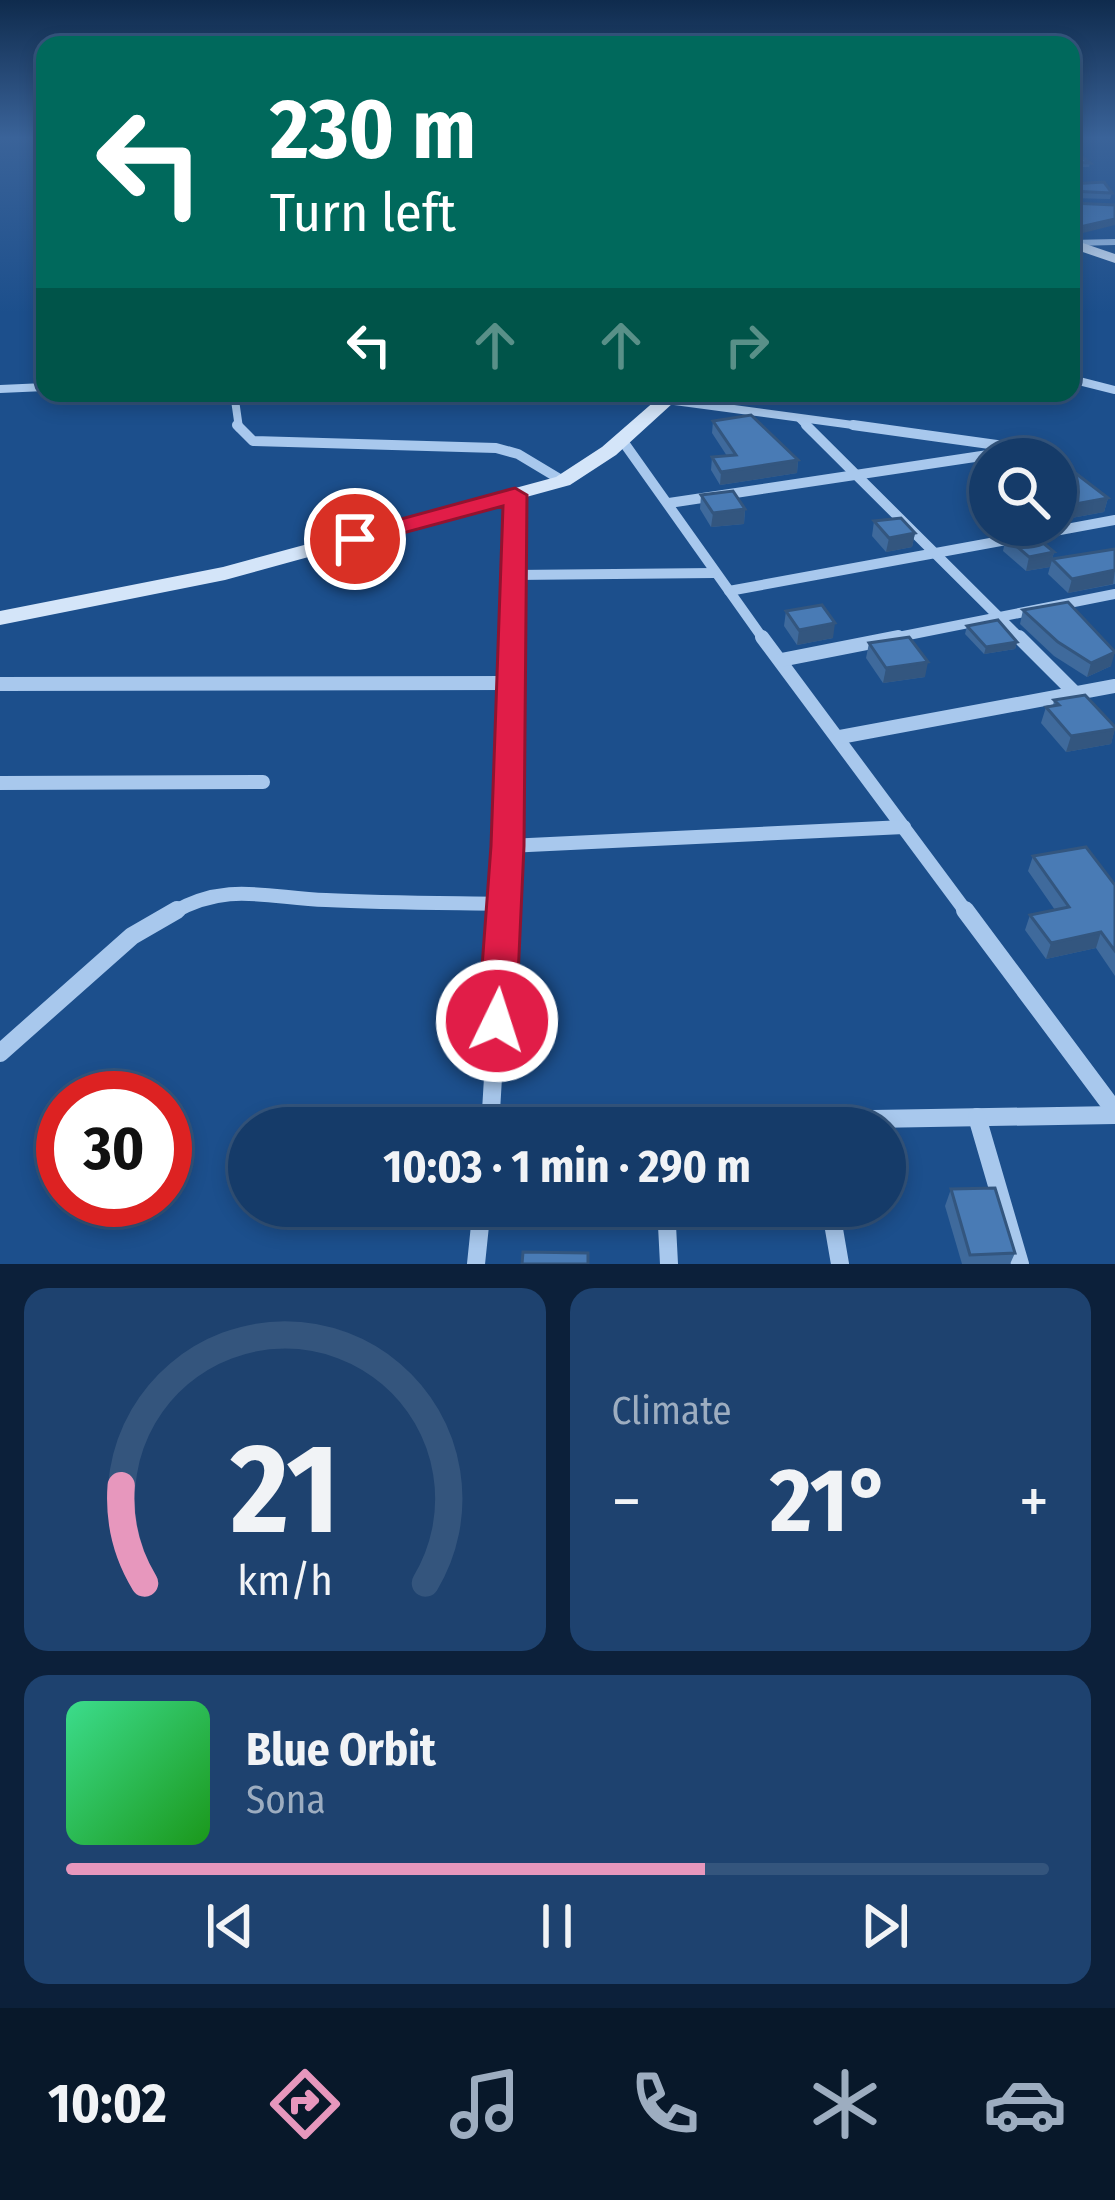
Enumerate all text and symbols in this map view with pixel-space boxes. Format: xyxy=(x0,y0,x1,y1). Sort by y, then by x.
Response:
text: 230 m xyxy=(270,79,476,180)
icon: left xyxy=(72,84,228,240)
text: Turn left xyxy=(270,181,456,245)
icon: left xyxy=(336,312,402,378)
icon: ahead xyxy=(462,312,528,378)
icon: ahead xyxy=(588,312,654,378)
icon: right xyxy=(714,312,780,378)
map controls xyxy=(969,438,1077,546)
button: search xyxy=(969,438,1077,546)
pin xyxy=(304,488,406,590)
icon: arrive xyxy=(322,506,388,572)
position arrow xyxy=(434,958,560,1084)
speed limit sign: 30 xyxy=(36,1071,192,1227)
text: 10:03 · 1 min · 290 m xyxy=(383,1140,751,1194)
text: Climate xyxy=(612,1388,732,1434)
text: 21 xyxy=(230,1415,339,1565)
text: 21° xyxy=(770,1447,890,1555)
text: − xyxy=(612,1462,641,1541)
text: + xyxy=(1019,1462,1049,1541)
text: km/h xyxy=(237,1554,333,1605)
text: Blue Orbit xyxy=(246,1723,436,1777)
text: Sona xyxy=(246,1777,326,1823)
icon: previous xyxy=(197,1893,263,1959)
icon: pause xyxy=(524,1893,590,1959)
icon: next xyxy=(852,1893,918,1959)
icon: directions xyxy=(263,2062,347,2146)
icon: music xyxy=(443,2062,527,2146)
icon: phone xyxy=(623,2062,707,2146)
icon: climate xyxy=(803,2062,887,2146)
icon: car xyxy=(983,2062,1067,2146)
text: 10:02 xyxy=(48,2072,167,2136)

